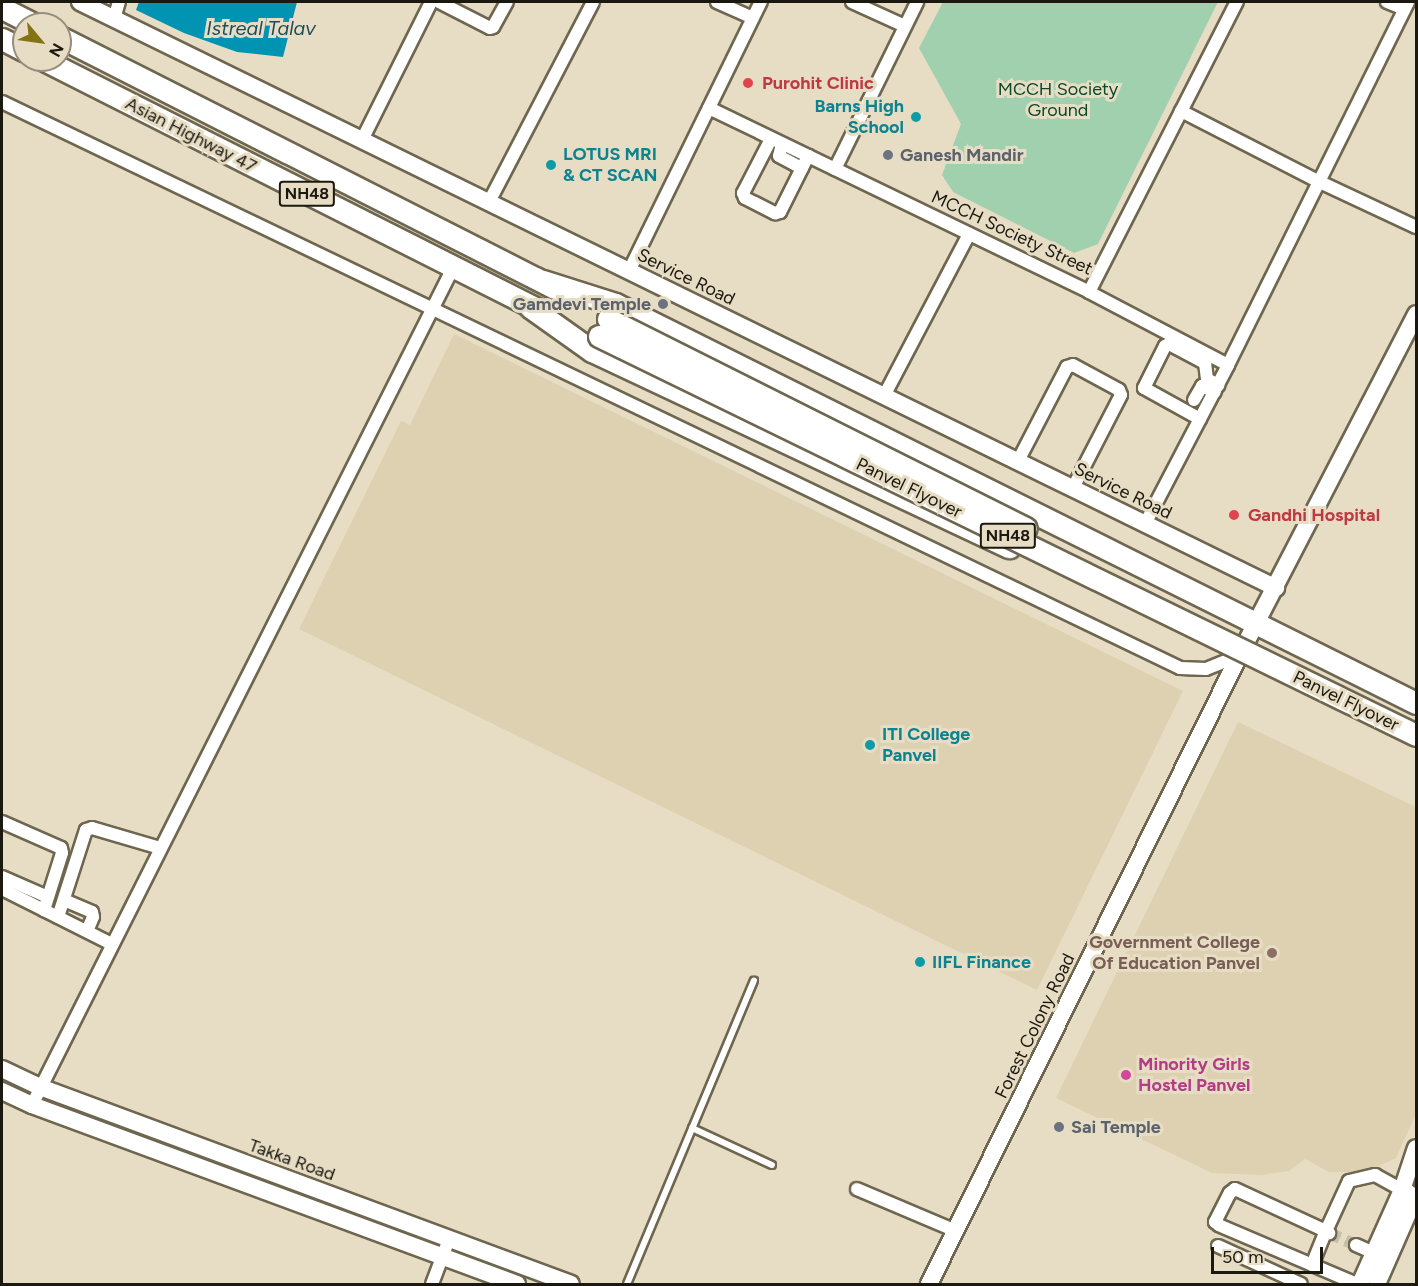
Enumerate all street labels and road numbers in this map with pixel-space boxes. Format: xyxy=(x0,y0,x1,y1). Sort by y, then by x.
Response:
street label: Asian Highway 47 xyxy=(122,93,260,177)
road number: NH48 xyxy=(278,181,336,207)
street label: MCCH Society Street xyxy=(928,186,1096,280)
street label: Service Road xyxy=(634,244,738,310)
street label: Panvel Flyover xyxy=(853,453,965,523)
street label: Service Road xyxy=(1071,458,1175,524)
road number: NH48 xyxy=(980,523,1036,549)
street label: Panvel Flyover xyxy=(1290,666,1402,736)
street label: Forest Colony Road xyxy=(991,950,1079,1102)
street label: Takka Road xyxy=(246,1134,338,1186)

